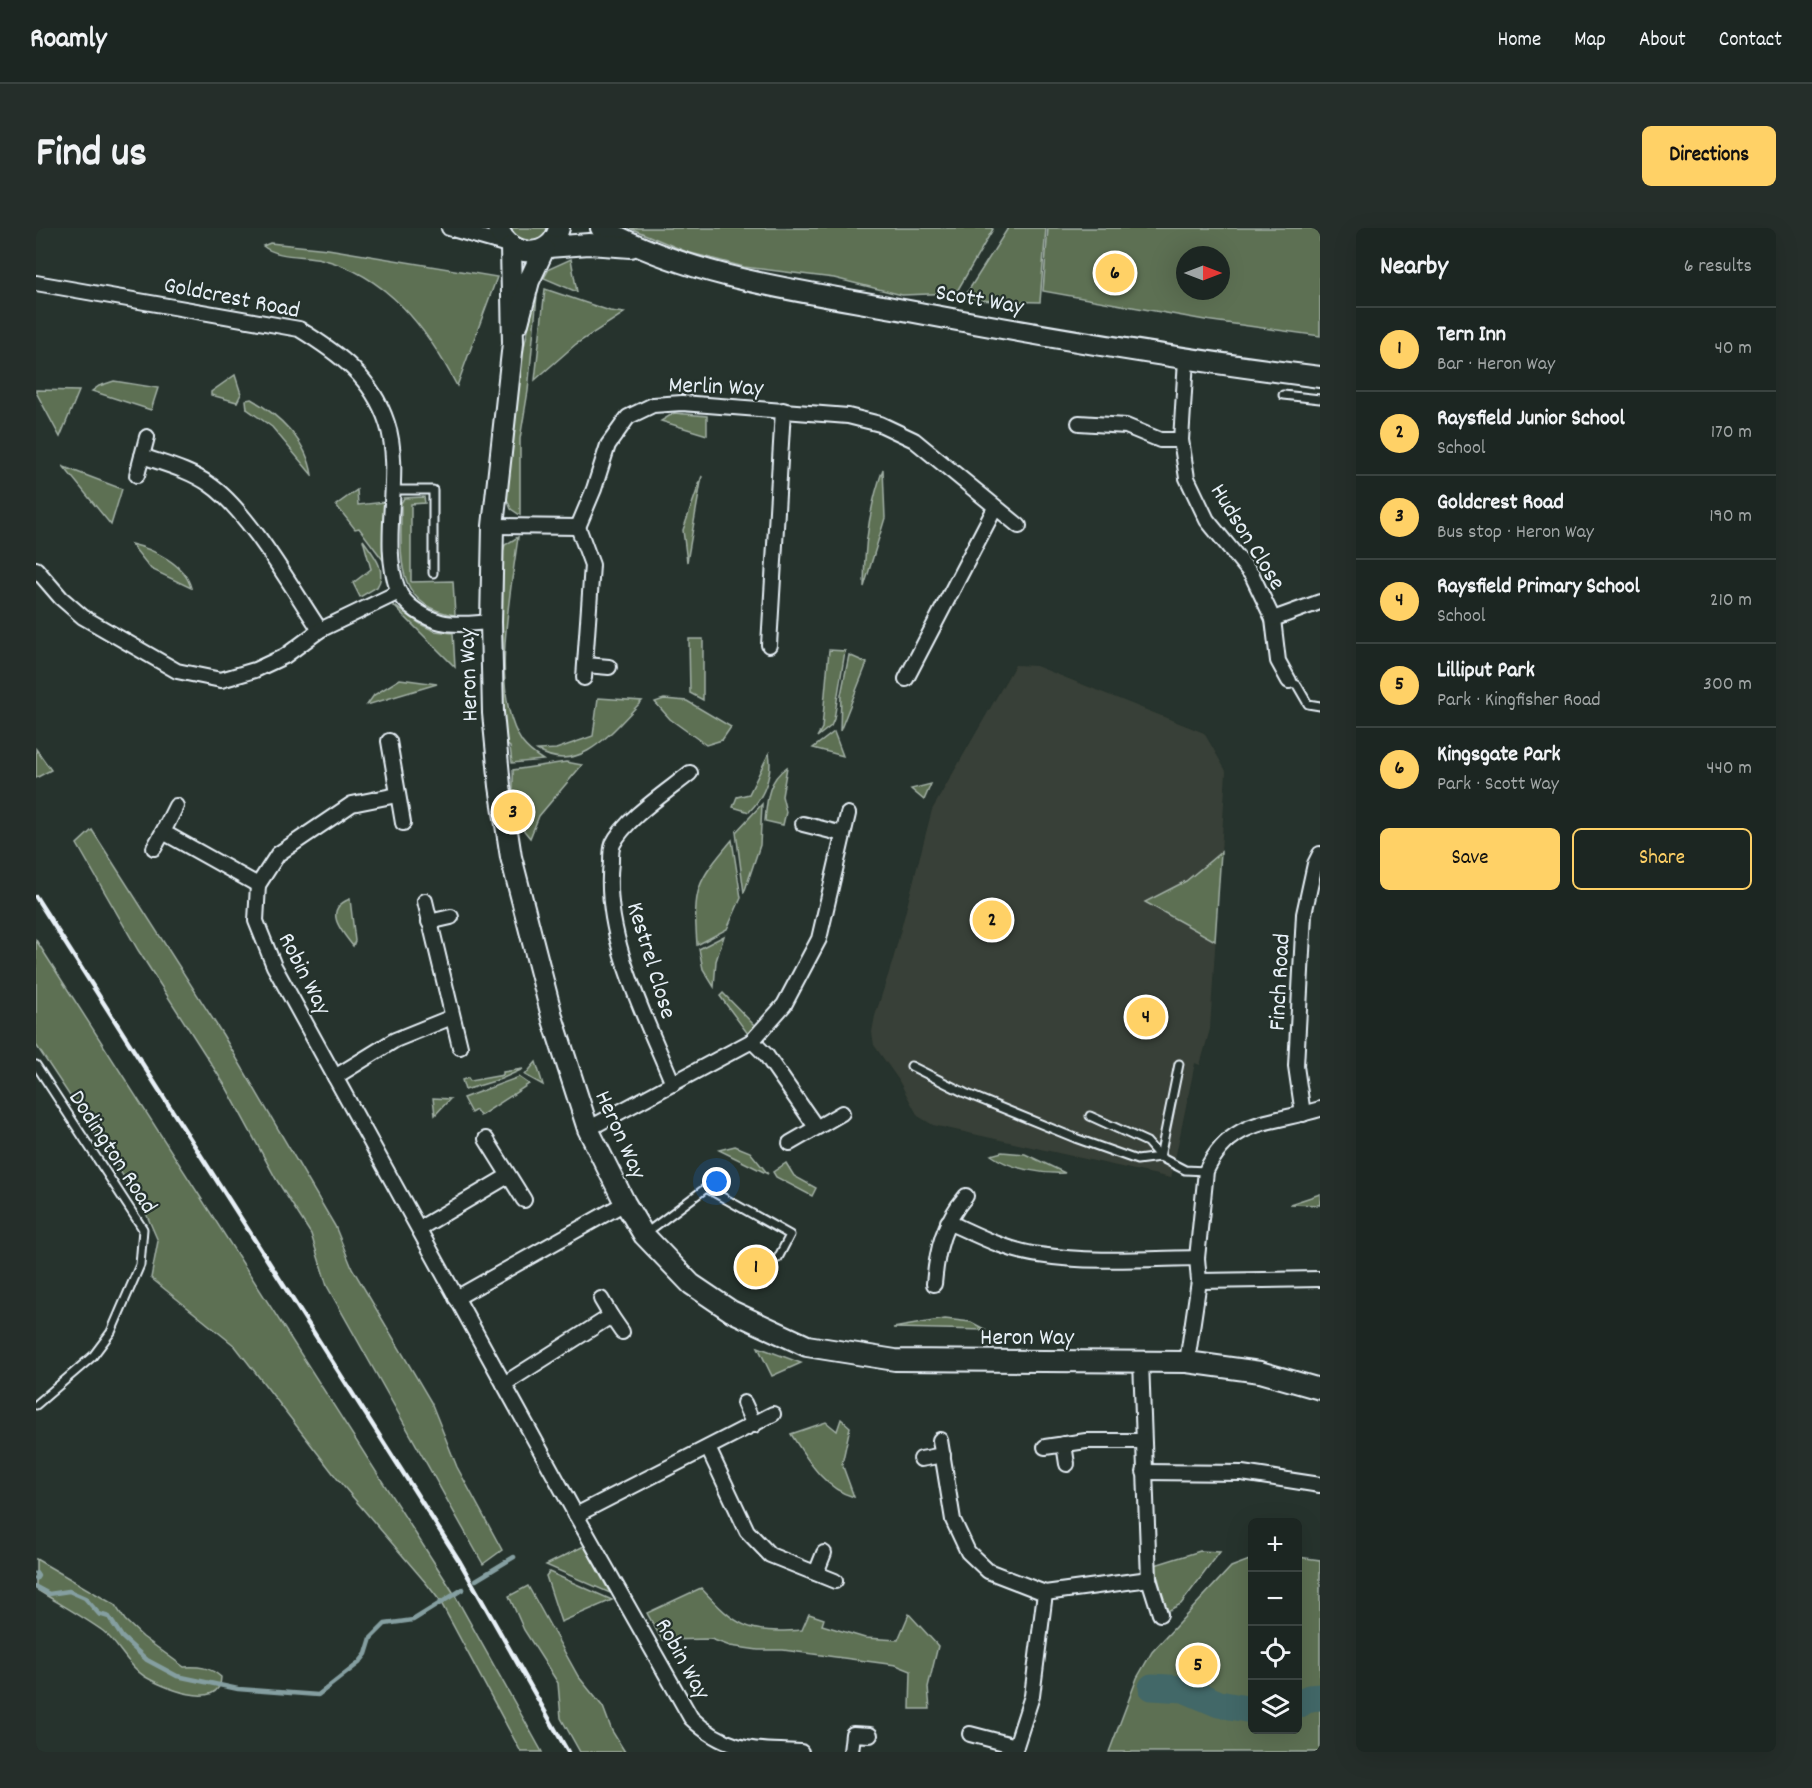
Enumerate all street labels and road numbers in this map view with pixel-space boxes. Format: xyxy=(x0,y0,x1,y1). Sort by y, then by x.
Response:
street label: Goldcrest Road xyxy=(160,269,303,329)
street label: Scott Way xyxy=(933,276,1027,326)
street label: Merlin Way xyxy=(668,369,765,407)
street label: Hudson Close xyxy=(1200,478,1293,598)
street label: Heron Way xyxy=(451,626,489,722)
street label: Kestrel Close xyxy=(616,898,684,1023)
street label: Robin Way xyxy=(268,927,339,1023)
street label: Finch Road xyxy=(1261,933,1301,1032)
street label: Dodington Road xyxy=(59,1084,164,1221)
street label: Heron Way xyxy=(585,1085,654,1186)
street label: Heron Way xyxy=(980,1322,1075,1356)
street label: Robin Way xyxy=(645,1613,718,1708)

